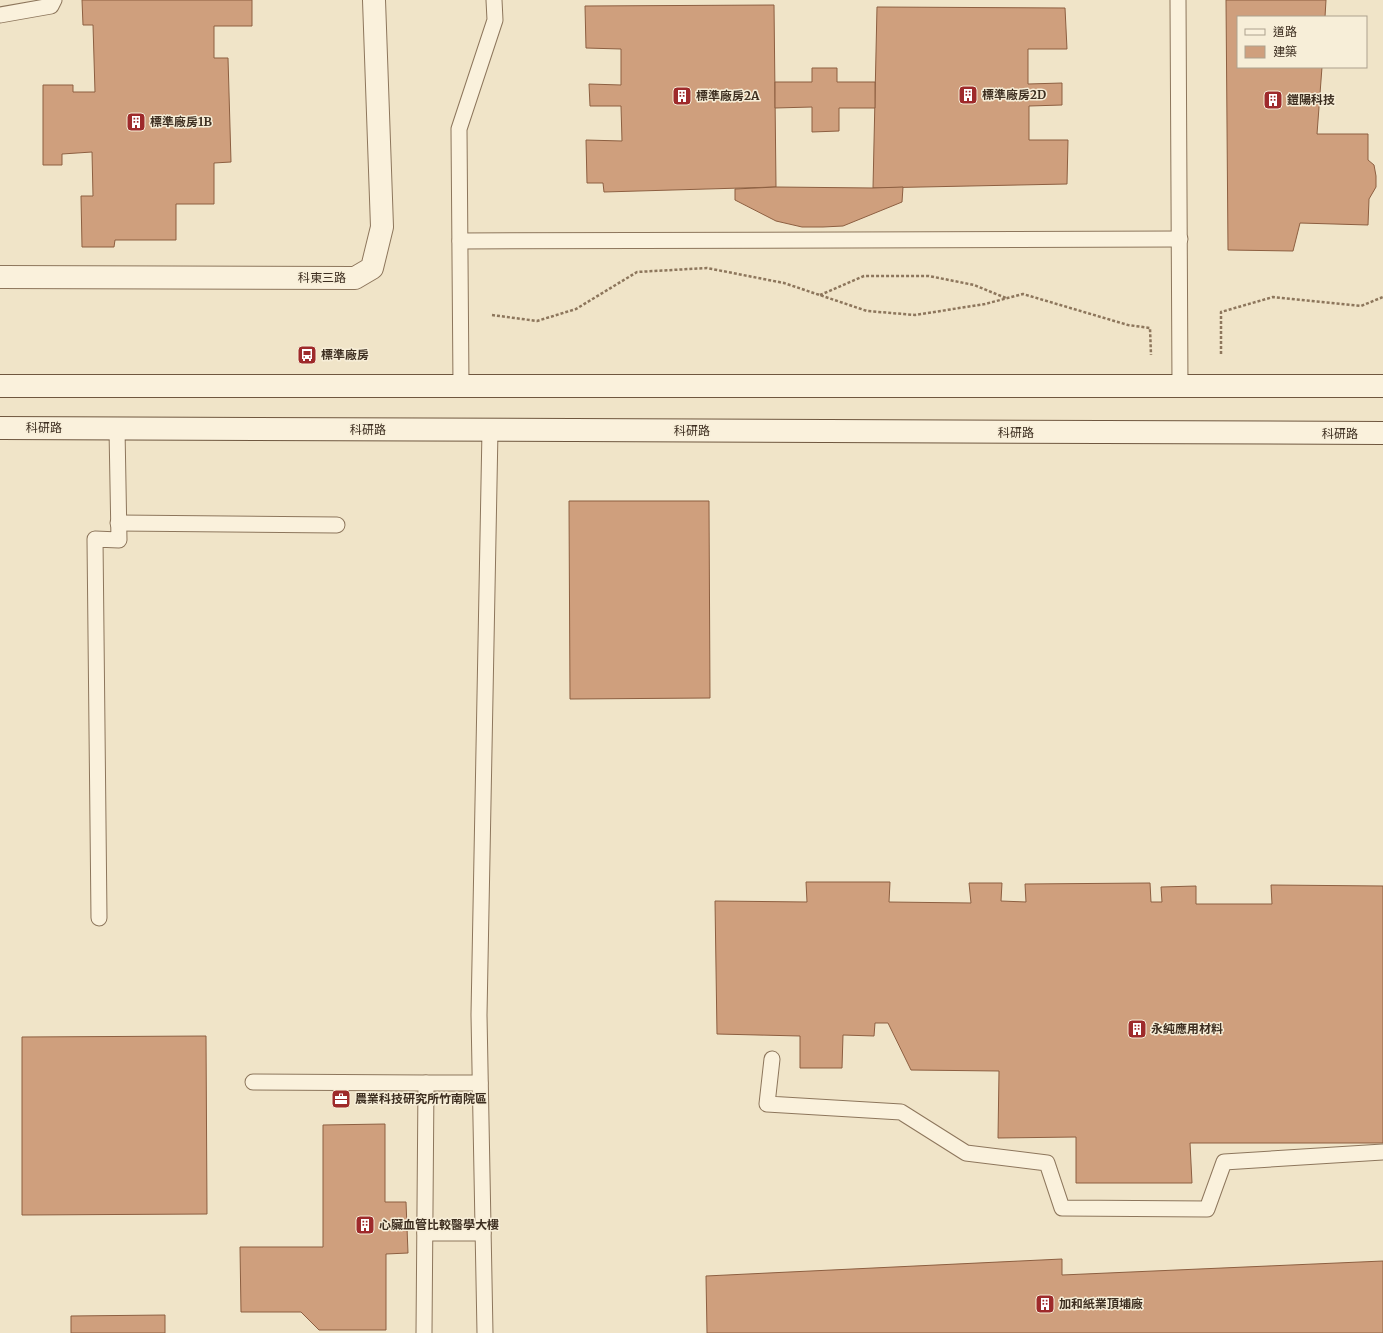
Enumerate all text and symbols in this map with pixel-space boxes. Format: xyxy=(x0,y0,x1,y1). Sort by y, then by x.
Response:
legend xyxy=(1237,16,1367,68)
text: 道路 xyxy=(1273,24,1297,39)
text: 建築 xyxy=(1273,44,1297,59)
building icon: 標準廠房2D xyxy=(957,84,979,106)
building icon: 標準廠房2A xyxy=(671,85,693,107)
place label: 標準廠房2D xyxy=(982,87,1046,102)
place label: 標準廠房2A xyxy=(696,88,760,103)
building icon: 鎧陽科技 xyxy=(1262,89,1284,111)
place label: 鎧陽科技 xyxy=(1287,92,1335,107)
building icon: 標準廠房1B xyxy=(125,111,147,133)
place label: 標準廠房1B xyxy=(150,114,213,129)
street label: 科東三路 xyxy=(298,270,346,285)
bus stop icon: 標準廠房 xyxy=(296,344,318,366)
place label: 標準廠房 xyxy=(321,347,369,362)
street label: 科研路 xyxy=(26,420,62,435)
street label: 科研路 xyxy=(350,422,386,437)
street label: 科研路 xyxy=(674,423,710,438)
street label: 科研路 xyxy=(998,425,1034,440)
street label: 科研路 xyxy=(1322,426,1358,441)
building icon: 永純應用材料 xyxy=(1126,1018,1148,1040)
place label: 永純應用材料 xyxy=(1151,1021,1223,1036)
office icon: 農業科技研究所竹南院區 xyxy=(330,1088,352,1110)
place label: 農業科技研究所竹南院區 xyxy=(355,1091,487,1106)
building icon: 心臟血管比較醫學大樓 xyxy=(354,1214,376,1236)
place label: 心臟血管比較醫學大樓 xyxy=(379,1217,499,1232)
building icon: 加和紙業頂埔廠 xyxy=(1034,1293,1056,1315)
place label: 加和紙業頂埔廠 xyxy=(1059,1296,1143,1311)

